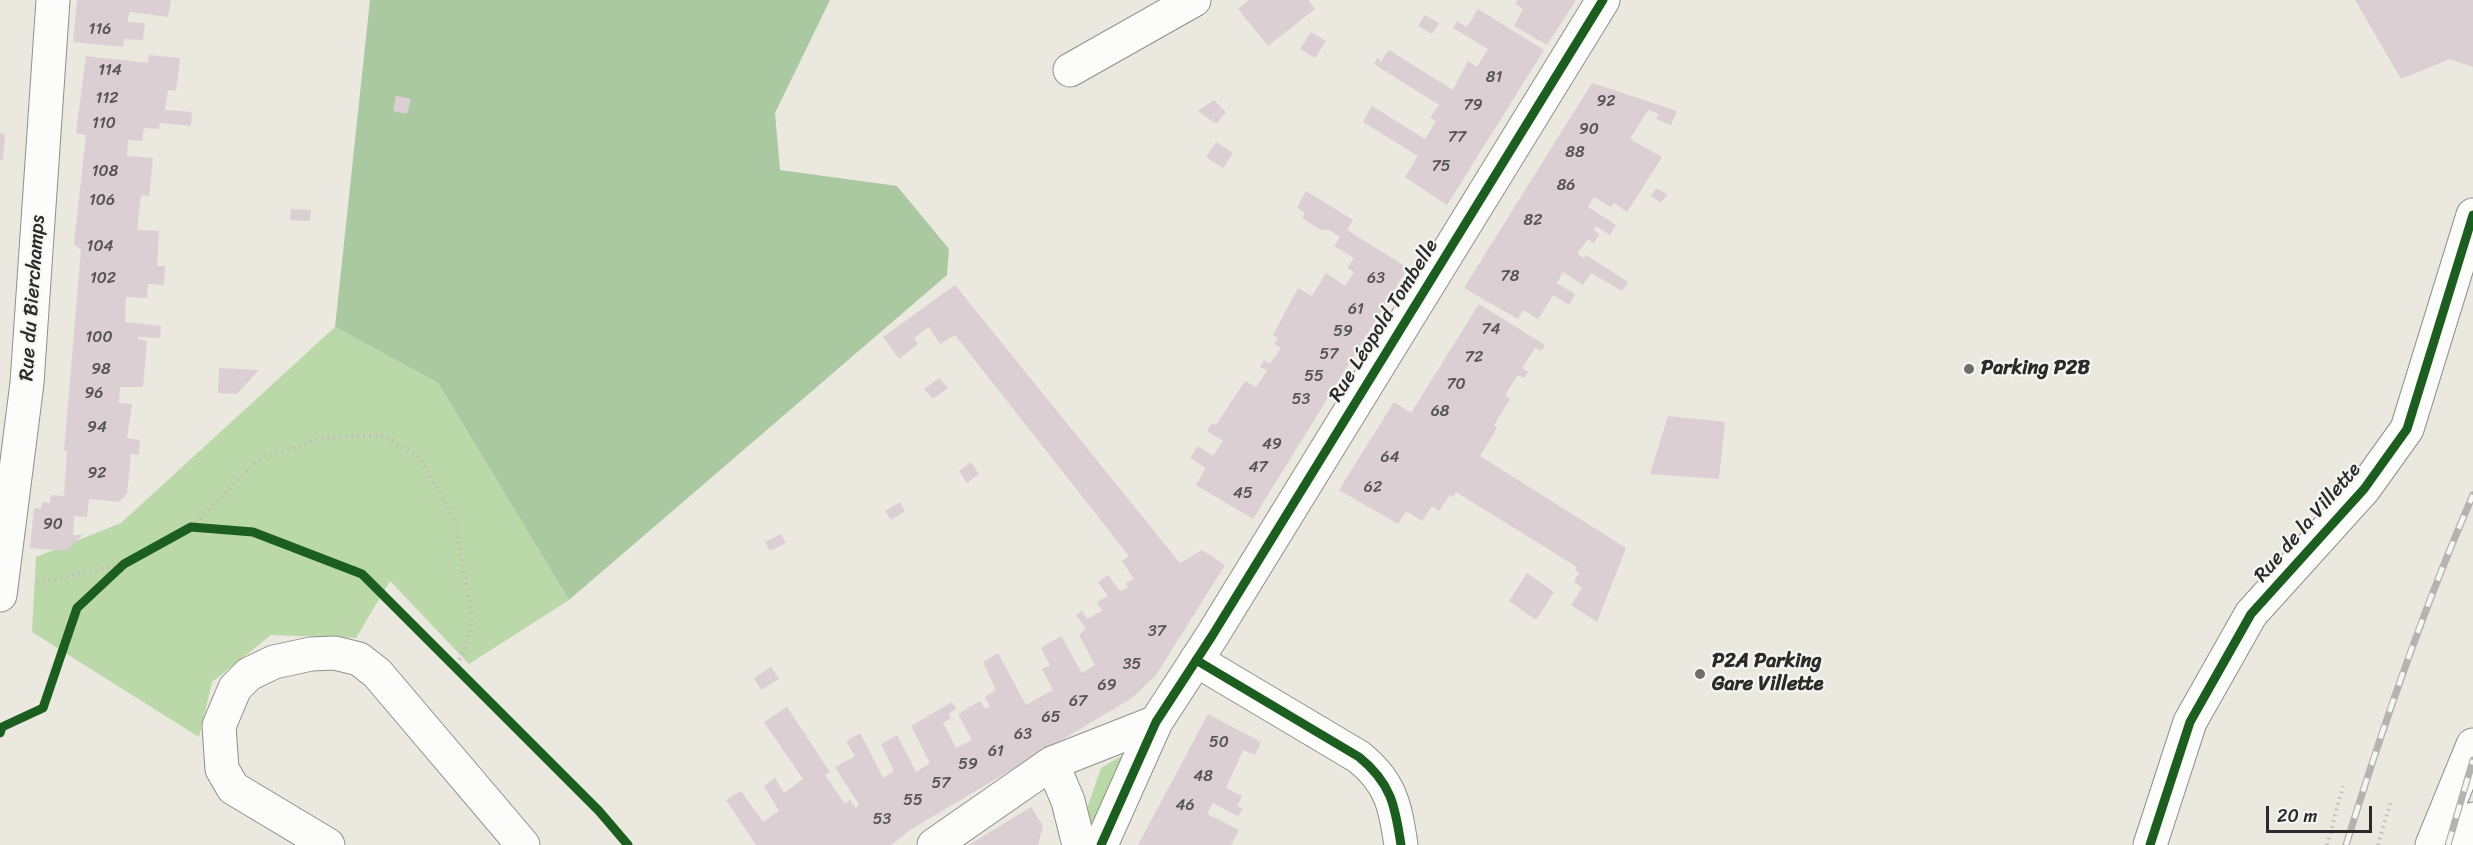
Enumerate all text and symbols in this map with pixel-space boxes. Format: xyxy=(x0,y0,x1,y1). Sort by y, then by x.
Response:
house number: 116 xyxy=(89,20,111,40)
house number: 114 xyxy=(98,61,122,81)
house number: 81 xyxy=(1486,68,1502,88)
house number: 112 xyxy=(96,89,118,109)
house number: 92 xyxy=(1596,92,1616,112)
house number: 79 xyxy=(1464,96,1482,116)
house number: 110 xyxy=(92,114,116,134)
house number: 90 xyxy=(1579,120,1599,140)
house number: 77 xyxy=(1448,128,1466,148)
house number: 88 xyxy=(1565,143,1585,163)
house number: 75 xyxy=(1432,157,1450,177)
house number: 108 xyxy=(92,162,118,182)
house number: 86 xyxy=(1557,176,1575,196)
house number: 106 xyxy=(89,191,115,211)
house number: 82 xyxy=(1524,211,1542,231)
street label: Rue du Bierchamps xyxy=(15,214,51,382)
street label: Rue Léopold Tombelle xyxy=(1324,235,1444,407)
house number: 104 xyxy=(87,237,113,257)
house number: 78 xyxy=(1501,267,1519,287)
house number: 102 xyxy=(90,269,116,289)
house number: 63 xyxy=(1367,269,1385,289)
house number: 61 xyxy=(1348,300,1364,320)
house number: 74 xyxy=(1481,320,1501,340)
house number: 59 xyxy=(1333,322,1353,342)
house number: 100 xyxy=(85,328,113,348)
house number: 57 xyxy=(1320,345,1338,365)
house number: 72 xyxy=(1465,348,1483,368)
place label: Parking P2B xyxy=(1981,357,2090,381)
house number: 98 xyxy=(91,360,111,380)
marker: Parking P2B xyxy=(1962,362,1976,376)
house number: 55 xyxy=(1304,367,1324,387)
house number: 70 xyxy=(1446,375,1466,395)
house number: 96 xyxy=(85,384,103,404)
house number: 53 xyxy=(1292,390,1310,410)
house number: 68 xyxy=(1431,402,1449,422)
house number: 94 xyxy=(87,418,107,438)
house number: 49 xyxy=(1262,435,1282,455)
house number: 64 xyxy=(1380,448,1400,468)
house number: 47 xyxy=(1248,458,1268,478)
street label: Rue de la Villette xyxy=(2250,458,2366,588)
house number: 92 xyxy=(87,464,107,484)
house number: 62 xyxy=(1364,478,1382,498)
house number: 45 xyxy=(1233,484,1253,504)
house number: 90 xyxy=(43,515,63,535)
house number: 37 xyxy=(1148,622,1166,642)
place label: P2A Parking Gare Villette xyxy=(1712,650,1823,697)
house number: 35 xyxy=(1123,655,1141,675)
marker: P2A Parking Gare Villette xyxy=(1693,667,1707,681)
house number: 69 xyxy=(1098,676,1116,696)
house number: 67 xyxy=(1069,692,1087,712)
house number: 65 xyxy=(1042,708,1060,728)
house number: 63 xyxy=(1014,725,1032,745)
house number: 50 xyxy=(1209,733,1229,753)
house number: 61 xyxy=(988,742,1004,762)
house number: 59 xyxy=(958,755,978,775)
house number: 48 xyxy=(1193,767,1213,787)
house number: 57 xyxy=(932,774,950,794)
house number: 55 xyxy=(903,791,923,811)
scale bar xyxy=(2269,794,2376,832)
house number: 46 xyxy=(1175,796,1195,816)
text: 20 m xyxy=(2277,800,2317,832)
house number: 53 xyxy=(873,810,891,830)

